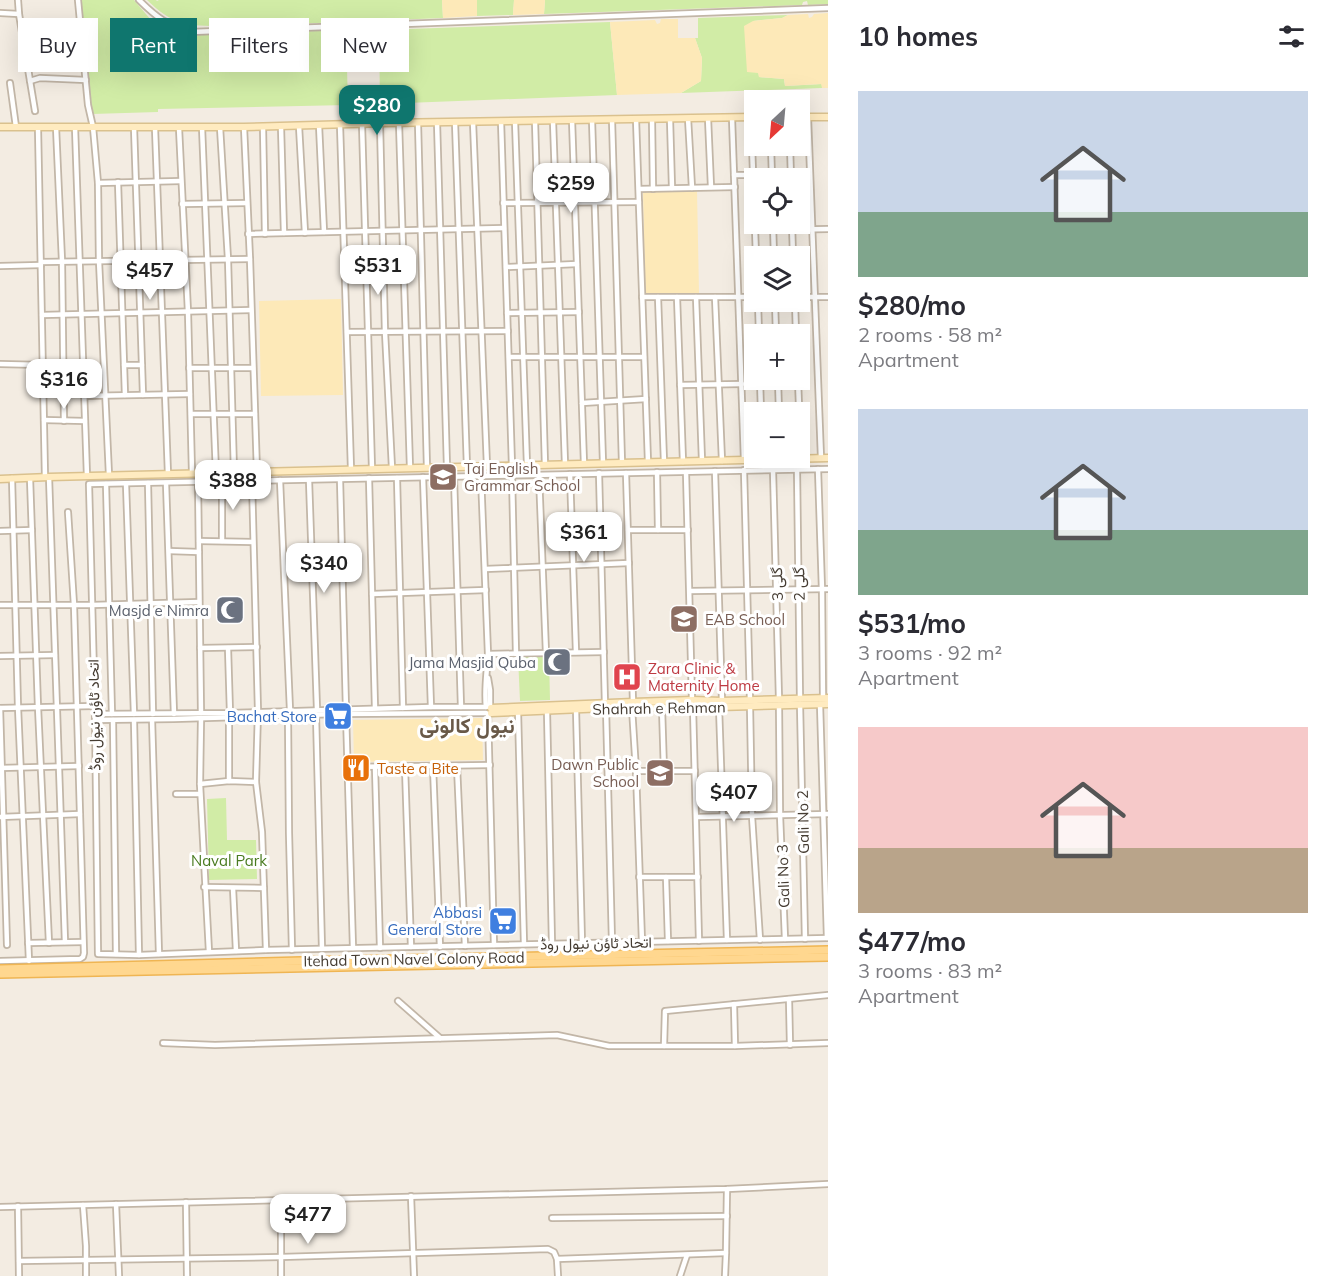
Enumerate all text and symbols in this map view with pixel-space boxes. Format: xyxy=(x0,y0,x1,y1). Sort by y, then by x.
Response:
chip: Buy xyxy=(18,18,98,72)
chip: Rent xyxy=(110,18,197,72)
chip: Filters xyxy=(209,18,309,72)
chip: New xyxy=(321,18,409,72)
text: 10 homes xyxy=(858,20,978,53)
icon: filters xyxy=(1275,20,1308,53)
pin: $280 xyxy=(341,85,413,136)
north arrow xyxy=(744,90,810,156)
map controls xyxy=(744,90,810,468)
text: $280 xyxy=(353,92,401,117)
icon: home xyxy=(1029,130,1137,238)
pin: $259 xyxy=(535,163,607,214)
button: locate xyxy=(744,168,810,234)
text: $259 xyxy=(547,170,595,195)
pin: $531 xyxy=(342,245,414,296)
button: layers xyxy=(744,246,810,312)
pin: $457 xyxy=(114,250,186,301)
text: $531 xyxy=(354,252,402,277)
text: $457 xyxy=(126,257,174,282)
text: $280/mo xyxy=(858,289,966,322)
text: 2 rooms · 58 m² xyxy=(858,322,1002,347)
button: + xyxy=(744,324,810,390)
text: Apartment xyxy=(858,347,959,372)
pin: $316 xyxy=(28,359,100,410)
text: $316 xyxy=(40,366,88,391)
button: − xyxy=(744,402,810,468)
icon: home xyxy=(1029,448,1137,556)
place label: Taj English Grammar School xyxy=(464,459,580,495)
pin: $388 xyxy=(197,460,269,511)
school or university icon: Taj English Grammar School xyxy=(427,461,459,493)
text: $388 xyxy=(209,467,257,492)
pin: $361 xyxy=(548,512,620,563)
text: $361 xyxy=(560,519,608,544)
pin: $340 xyxy=(288,543,360,594)
text: $340 xyxy=(300,550,348,575)
street label: گلی 3 xyxy=(767,566,788,601)
street label: گلی 2 xyxy=(789,566,810,601)
mosque icon: Masjd e Nimra xyxy=(214,594,246,626)
place label: Masjd e Nimra xyxy=(109,601,209,620)
school or university icon: EAB School xyxy=(668,603,700,635)
text: $531/mo xyxy=(858,607,966,640)
place label: EAB School xyxy=(705,610,785,629)
text: 3 rooms · 92 m² xyxy=(858,640,1002,665)
mosque icon: Jama Masjid Quba xyxy=(541,646,573,678)
place label: Jama Masjid Quba xyxy=(408,653,536,672)
street label: اتحاد ٹاؤن نیول روڈ xyxy=(84,659,104,771)
place label: Zara Clinic & Maternity Home xyxy=(648,659,760,695)
hospital icon: Zara Clinic & Maternity Home xyxy=(611,661,643,693)
text: Apartment xyxy=(858,665,959,690)
street label: Shahrah e Rehman xyxy=(592,697,726,719)
supermarket icon: Bachat Store xyxy=(322,700,354,732)
place label: Bachat Store xyxy=(227,707,317,726)
district label: نیول کالونی xyxy=(419,712,515,739)
restaurant icon: Taste a Bite xyxy=(340,752,372,784)
place label: Dawn Public School xyxy=(551,755,639,791)
school or university icon: Dawn Public School xyxy=(644,757,676,789)
place label: Taste a Bite xyxy=(377,759,459,778)
icon: home xyxy=(1029,766,1137,874)
pin: $407 xyxy=(698,772,770,823)
text: $407 xyxy=(710,779,758,804)
street label: Gali No 2 xyxy=(793,790,813,854)
street label: Gali No 3 xyxy=(772,844,794,908)
park label: Naval Park xyxy=(191,851,267,870)
place label: Abbasi General Store xyxy=(388,903,482,939)
supermarket icon: Abbasi General Store xyxy=(487,905,519,937)
text: $477/mo xyxy=(858,925,966,958)
street label: اتحاد ٹاؤن نیول روڈ xyxy=(540,933,652,953)
street label: Itehad Town Navel Colony Road xyxy=(303,948,525,970)
text: 3 rooms · 83 m² xyxy=(858,958,1002,983)
text: Apartment xyxy=(858,983,959,1008)
pin: $477 xyxy=(272,1194,344,1245)
text: $477 xyxy=(284,1201,332,1226)

